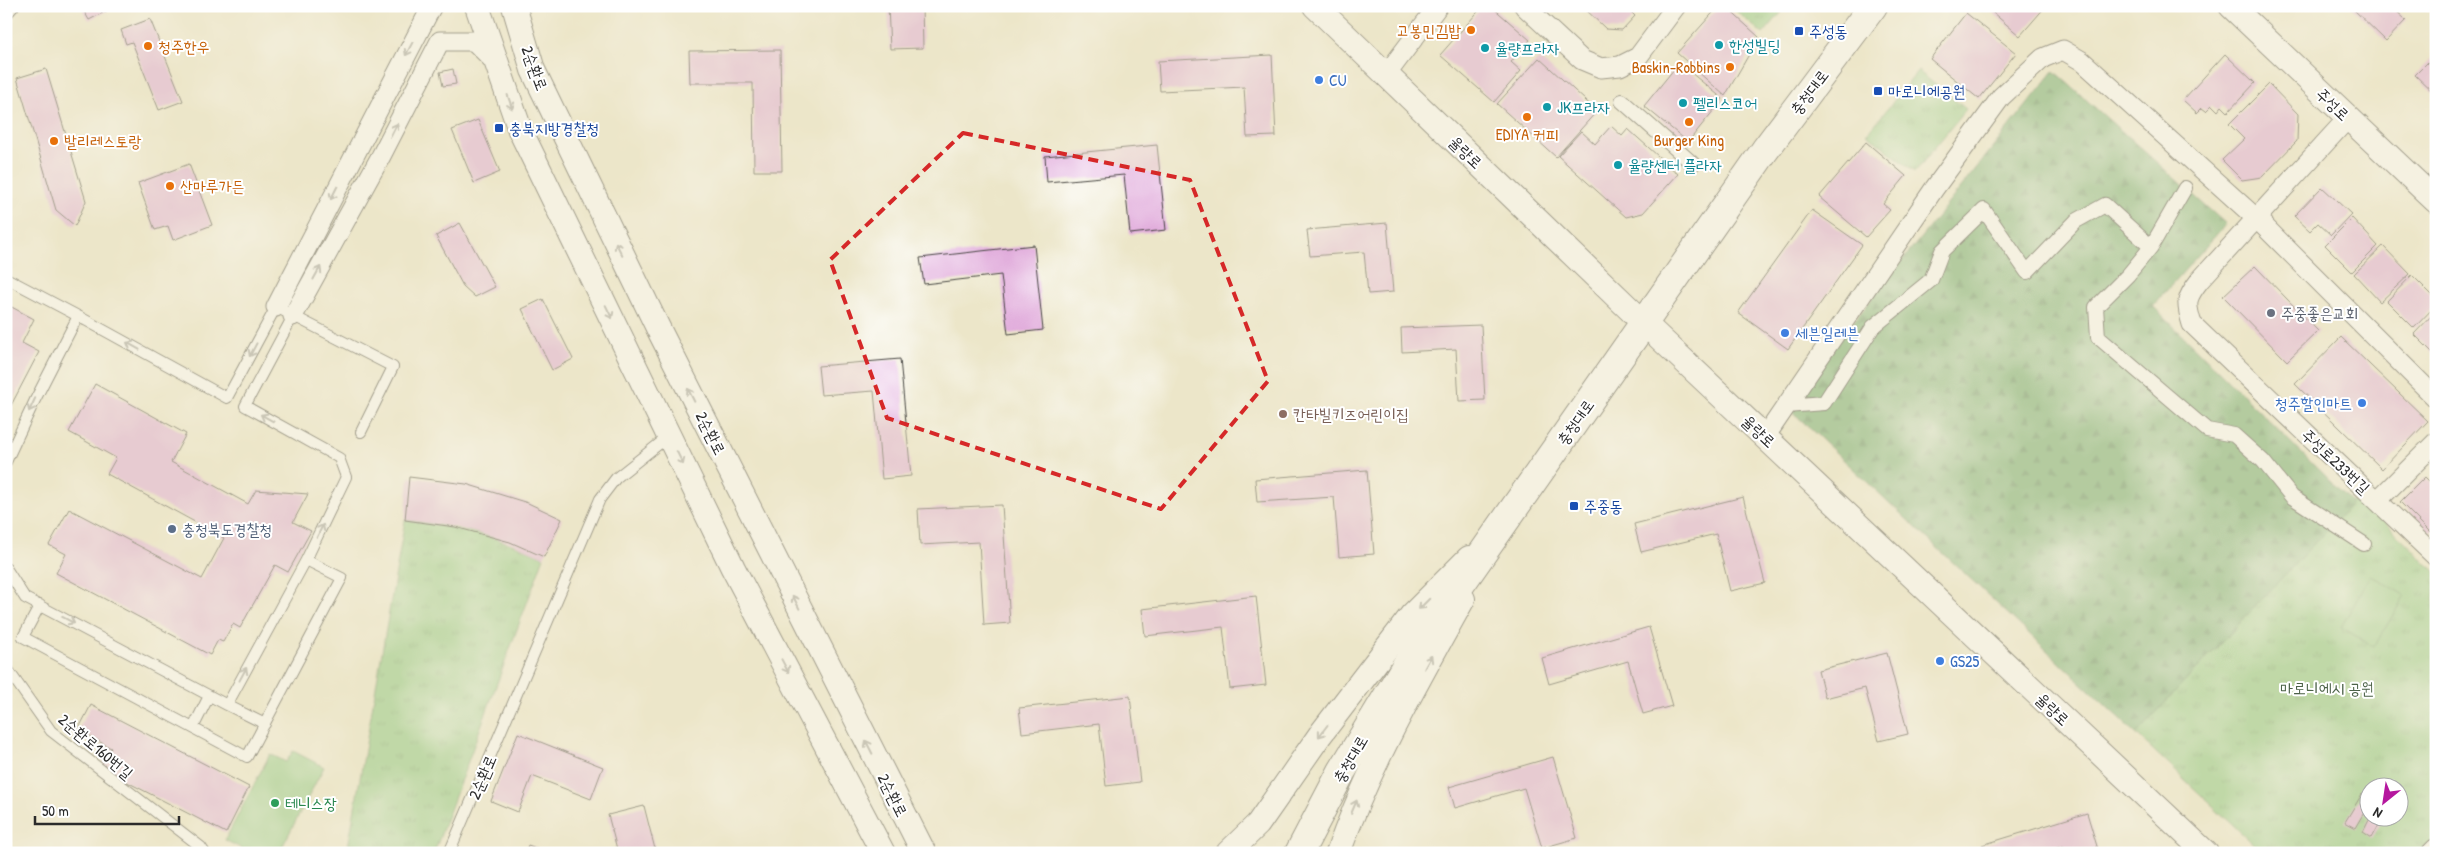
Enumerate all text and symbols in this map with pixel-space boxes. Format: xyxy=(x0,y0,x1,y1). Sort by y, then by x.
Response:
place label: 고봉민김밥 xyxy=(1397,19,1461,41)
place label: 주성동 xyxy=(1809,20,1848,42)
marker: 고봉민김밥 xyxy=(1465,24,1477,36)
marker: 주성동 xyxy=(1793,25,1805,37)
place label: 한성빌딩 xyxy=(1729,34,1781,56)
place label: 청주한우 xyxy=(158,35,210,57)
place label: 율량프라자 xyxy=(1495,37,1560,59)
marker: 한성빌딩 xyxy=(1713,39,1725,51)
marker: 청주한우 xyxy=(142,40,154,52)
one-way arrow xyxy=(404,41,413,56)
marker: 율량프라자 xyxy=(1479,42,1491,54)
street label: 2순환로 xyxy=(516,43,554,93)
place label: Baskin-Robbins xyxy=(1632,56,1720,78)
marker: Baskin-Robbins xyxy=(1724,61,1736,73)
street label: 충청대로 xyxy=(1785,65,1833,119)
place label: CU xyxy=(1329,69,1347,91)
marker: CU xyxy=(1313,74,1325,86)
place label: 마로니에공원 xyxy=(1888,80,1965,102)
street label: 주성로 xyxy=(2311,83,2355,125)
marker: 마로니에공원 xyxy=(1872,85,1884,97)
place label: 펠리스코어 xyxy=(1693,92,1757,114)
one-way arrow xyxy=(506,94,515,109)
place label: JK프라자 xyxy=(1557,96,1610,118)
marker: 펠리스코어 xyxy=(1677,97,1689,109)
marker: JK프라자 xyxy=(1541,101,1553,113)
marker: EDIYA 커피 xyxy=(1521,111,1533,123)
marker: Burger King xyxy=(1683,116,1695,128)
place label: 충북지방경찰청 xyxy=(509,117,599,139)
marker: 충북지방경찰청 xyxy=(493,122,505,134)
one-way arrow xyxy=(390,123,399,138)
place label: EDIYA 커피 xyxy=(1496,123,1558,145)
place label: Burger King xyxy=(1654,129,1724,151)
place label: 발리레스토랑 xyxy=(64,130,141,152)
street label: 율량로 xyxy=(1444,131,1488,173)
marker: 발리레스토랑 xyxy=(48,135,60,147)
place label: 율량센터 플라자 xyxy=(1628,154,1722,176)
marker: 율량센터 플라자 xyxy=(1612,159,1624,171)
place label: 산마루가든 xyxy=(180,175,244,197)
marker: 산마루가든 xyxy=(164,180,176,192)
one-way arrow xyxy=(329,186,339,201)
one-way arrow xyxy=(614,242,623,257)
one-way arrow xyxy=(312,266,322,281)
place label: 주중좋은교회 xyxy=(2281,302,2358,324)
one-way arrow xyxy=(604,305,614,320)
marker: 주중좋은교회 xyxy=(2265,307,2277,319)
place label: 세븐일레븐 xyxy=(1795,322,1859,344)
marker: 세븐일레븐 xyxy=(1779,327,1791,339)
one-way arrow xyxy=(126,341,141,351)
one-way arrow xyxy=(248,342,257,357)
one-way arrow xyxy=(686,387,696,402)
place label: 청주할인마트 xyxy=(2275,392,2352,414)
street label: 충청대로 xyxy=(1551,395,1599,449)
one-way arrow xyxy=(27,397,37,412)
marker: 청주할인마트 xyxy=(2356,397,2368,409)
place label: 칸타빌키즈어린이집 xyxy=(1293,403,1409,425)
street label: 2순환로 xyxy=(691,407,731,459)
marker: 칸타빌키즈어린이집 xyxy=(1277,408,1289,420)
street label: 율량로 xyxy=(1737,410,1781,452)
one-way arrow xyxy=(260,413,274,423)
street label: 주성로233번길 xyxy=(2297,424,2375,499)
one-way arrow xyxy=(675,451,685,466)
place label: 주중동 xyxy=(1584,495,1623,517)
marker: 주중동 xyxy=(1568,500,1580,512)
place label: 충청북도경찰청 xyxy=(182,518,272,540)
marker: 충청북도경찰청 xyxy=(166,523,178,535)
one-way arrow xyxy=(316,524,325,539)
one-way arrow xyxy=(791,595,800,610)
one-way arrow xyxy=(1418,598,1430,610)
one-way arrow xyxy=(60,616,75,625)
place label: GS25 xyxy=(1950,650,1980,672)
one-way arrow xyxy=(1424,655,1433,670)
marker: GS25 xyxy=(1934,655,1946,667)
one-way arrow xyxy=(781,658,790,673)
one-way arrow xyxy=(239,667,248,682)
park label: 마로니에시 공원 xyxy=(2280,677,2374,699)
street label: 율량로 xyxy=(2031,688,2075,730)
street label: 2순환로160번길 xyxy=(54,708,138,784)
one-way arrow xyxy=(1318,724,1328,738)
street label: 충청대로 xyxy=(1328,731,1372,787)
one-way arrow xyxy=(864,740,874,755)
street label: 2순환로 xyxy=(463,751,501,803)
street label: 2순환로 xyxy=(873,769,913,821)
north arrow xyxy=(2360,776,2410,826)
place label: 테니스장 xyxy=(285,792,337,814)
scale bar xyxy=(35,794,179,826)
marker: 테니스장 xyxy=(269,797,281,809)
text: 50 m xyxy=(42,800,69,821)
one-way arrow xyxy=(1350,800,1360,815)
text: N xyxy=(2369,803,2385,824)

